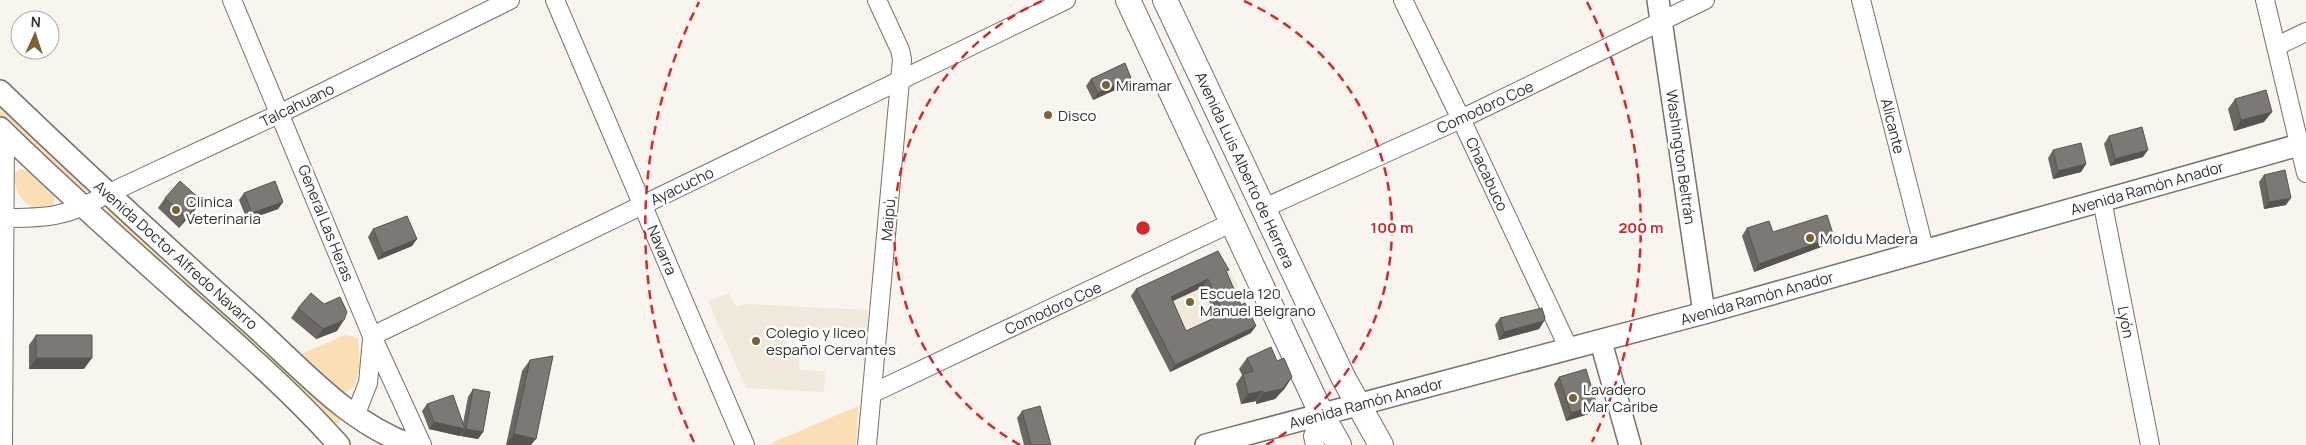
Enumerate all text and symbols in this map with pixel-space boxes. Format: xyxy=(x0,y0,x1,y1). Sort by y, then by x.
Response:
north arrow xyxy=(10,10,60,60)
text: N xyxy=(30,12,41,31)
street label: Avenida Luis Alberto de Herrera xyxy=(1190,68,1300,272)
place label: Miramar xyxy=(1116,75,1173,96)
street label: Comodoro Coe xyxy=(1433,75,1537,139)
street label: Talcahuano xyxy=(256,78,338,132)
marker: Miramar xyxy=(1100,79,1112,91)
street label: Washington Beltrán xyxy=(1661,88,1701,226)
street label: Alicante xyxy=(1876,96,1910,156)
place label: Disco xyxy=(1058,105,1097,126)
marker: Disco xyxy=(1042,109,1054,121)
street label: Chacabuco xyxy=(1461,134,1513,214)
street label: Avenida Ramón Anador xyxy=(2068,156,2227,220)
street label: General Las Heras xyxy=(293,162,359,284)
street label: Ayacucho xyxy=(647,162,717,210)
street label: Avenida Doctor Alfredo Navarro xyxy=(89,176,263,335)
place label: Clinica Veterinaria xyxy=(186,191,261,229)
street label: Maipú xyxy=(876,198,900,242)
marker: Clinica Veterinaria xyxy=(170,204,182,216)
text: 100 m xyxy=(1371,217,1413,238)
text: 200 m xyxy=(1618,217,1664,238)
centre of rings xyxy=(1134,219,1152,237)
street label: Navarra xyxy=(642,222,682,278)
place label: Moldu Madera xyxy=(1820,228,1918,249)
marker: Moldu Madera xyxy=(1804,232,1816,244)
street label: Avenida Ramón Anador xyxy=(1678,266,1837,330)
street label: Comodoro Coe xyxy=(1001,276,1105,340)
place label: Escuela 120 Manuel Belgrano xyxy=(1200,283,1316,321)
marker: Escuela 120 Manuel Belgrano xyxy=(1184,296,1196,308)
street label: Lyón xyxy=(2113,304,2139,340)
place label: Colegio y liceo español Cervantes xyxy=(766,322,896,360)
marker: Colegio y liceo español Cervantes xyxy=(750,335,762,347)
street label: Avenida Ramón Anador xyxy=(1287,372,1446,434)
place label: Lavadero Mar Caribe xyxy=(1583,379,1658,417)
marker: Lavadero Mar Caribe xyxy=(1567,392,1579,404)

